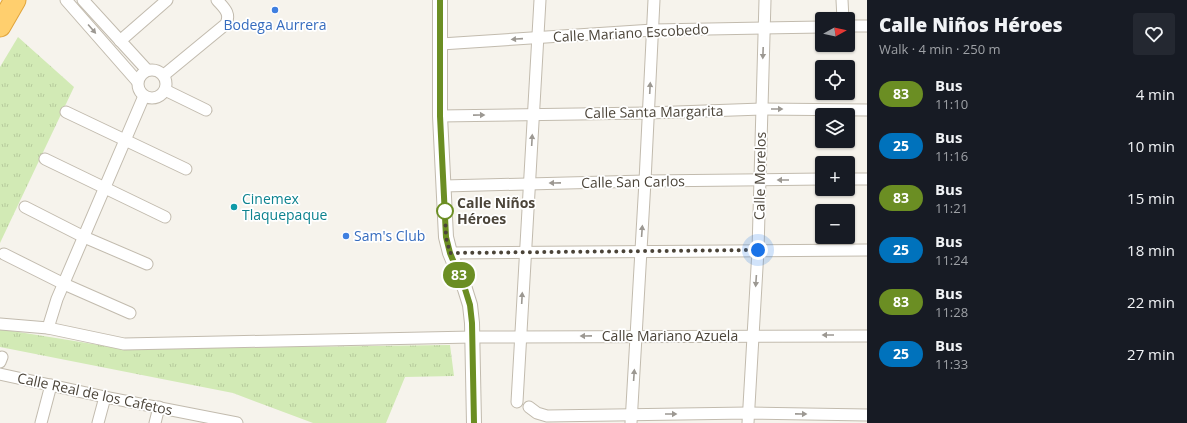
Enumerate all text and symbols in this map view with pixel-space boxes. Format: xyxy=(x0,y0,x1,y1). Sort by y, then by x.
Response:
marker: Bodega Aurrera xyxy=(270,5,280,15)
north arrow xyxy=(815,12,855,52)
map controls xyxy=(815,12,855,244)
text: Calle Niños Héroes xyxy=(879,12,1063,38)
button: heart xyxy=(1133,13,1175,55)
place label: Bodega Aurrera xyxy=(223,15,327,34)
street label: Calle Mariano Escobedo xyxy=(552,19,709,46)
one-way arrow xyxy=(88,24,97,34)
one-way arrow xyxy=(511,35,523,42)
text: Walk · 4 min · 250 m xyxy=(879,40,1001,58)
one-way arrow xyxy=(760,47,767,59)
button: locate xyxy=(815,60,855,100)
text: Bus xyxy=(935,75,962,95)
one-way arrow xyxy=(646,82,653,94)
text: 83 xyxy=(893,84,909,103)
text: 4 min xyxy=(1136,84,1175,104)
text: 11:10 xyxy=(935,95,968,113)
street label: Calle Santa Margarita xyxy=(584,101,724,122)
one-way arrow xyxy=(771,106,784,112)
button: layers xyxy=(815,108,855,148)
one-way arrow xyxy=(473,112,486,118)
text: Bus xyxy=(935,127,962,147)
street label: Calle Morelos xyxy=(749,131,770,220)
one-way arrow xyxy=(529,133,535,146)
text: 25 xyxy=(893,136,909,155)
text: 10 min xyxy=(1127,136,1175,156)
text: 11:16 xyxy=(935,147,968,165)
button: + xyxy=(815,156,855,196)
street label: Calle San Carlos xyxy=(581,171,685,192)
one-way arrow xyxy=(776,177,789,183)
text: Bus xyxy=(935,179,962,199)
one-way arrow xyxy=(548,180,561,186)
text: 83 xyxy=(893,188,909,207)
text: 15 min xyxy=(1127,188,1175,208)
place label: Cinemex Tlaquepaque xyxy=(242,189,328,224)
place label: Calle Niños Héroes xyxy=(457,193,535,228)
text: 11:21 xyxy=(935,199,968,217)
marker: Cinemex Tlaquepaque xyxy=(229,202,239,212)
marker: Calle Niños Héroes xyxy=(436,202,454,220)
button: − xyxy=(815,204,855,244)
one-way arrow xyxy=(639,225,646,237)
place label: Sam's Club xyxy=(354,226,425,245)
marker: Sam's Club xyxy=(341,231,351,241)
text: Bus xyxy=(935,231,962,251)
your location xyxy=(748,240,768,260)
text: 25 xyxy=(893,240,909,259)
text: 18 min xyxy=(1127,240,1175,260)
text: 11:24 xyxy=(935,251,968,269)
line badge: 83 xyxy=(441,262,477,288)
text: 83 xyxy=(451,265,467,284)
one-way arrow xyxy=(753,275,760,287)
text: Bus xyxy=(935,283,962,303)
one-way arrow xyxy=(519,292,526,304)
text: 83 xyxy=(893,292,909,311)
text: 22 min xyxy=(1127,292,1175,312)
text: 11:28 xyxy=(935,303,968,321)
street label: Calle Mariano Azuela xyxy=(602,326,738,345)
one-way arrow xyxy=(821,332,834,338)
one-way arrow xyxy=(579,333,592,339)
text: Bus xyxy=(935,335,962,355)
text: 25 xyxy=(893,344,909,363)
text: 27 min xyxy=(1127,344,1175,364)
text: 11:33 xyxy=(935,355,968,373)
street label: Calle Real de los Cafetos xyxy=(16,368,175,419)
one-way arrow xyxy=(631,369,638,381)
one-way arrow xyxy=(665,411,678,417)
one-way arrow xyxy=(795,411,808,417)

